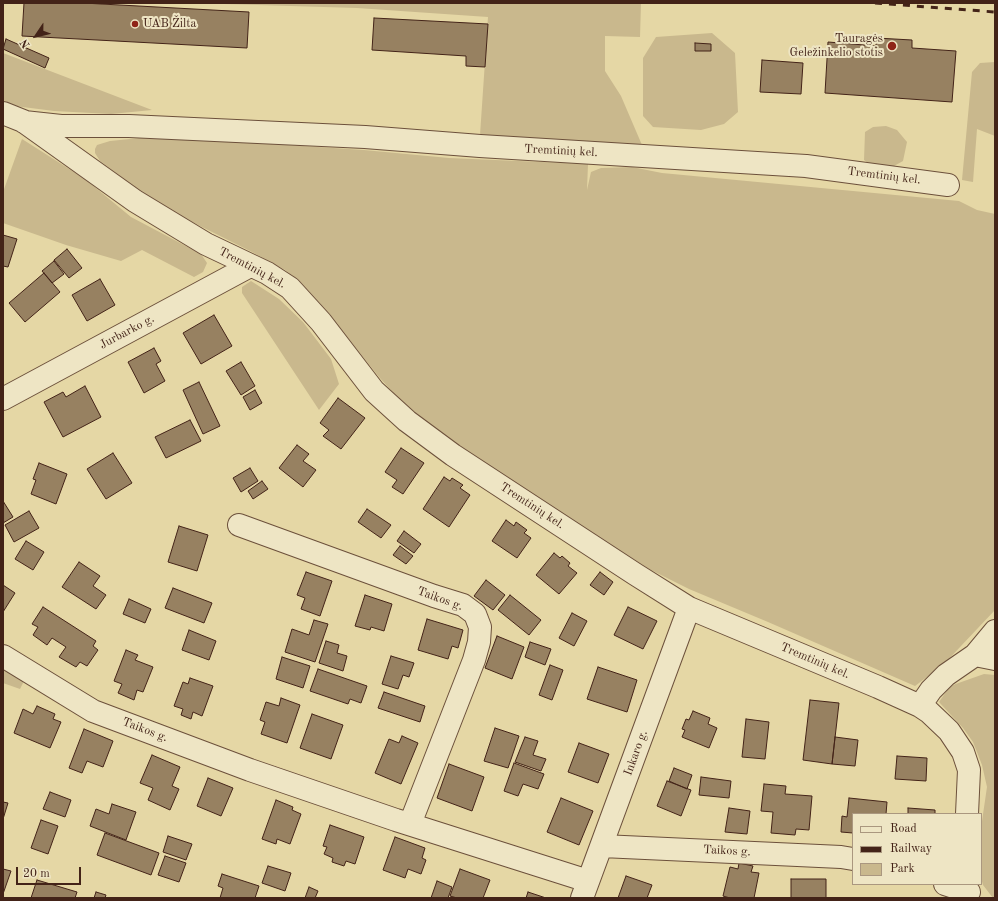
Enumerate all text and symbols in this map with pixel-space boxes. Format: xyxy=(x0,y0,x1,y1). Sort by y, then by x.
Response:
north arrow xyxy=(16,16,56,56)
place label: UAB Žilta xyxy=(143,17,196,31)
marker: UAB Žilta xyxy=(130,19,140,29)
place label: Tauragės Geležinkelio stotis xyxy=(790,32,883,60)
text: N xyxy=(19,37,33,50)
marker: Tauragės Geležinkelio stotis xyxy=(886,40,898,52)
street label: Tremtinių kel. xyxy=(524,142,598,160)
street label: Tremtinių kel. xyxy=(846,164,922,188)
street label: Tremtinių kel. xyxy=(216,244,288,292)
street label: Jurbarko g. xyxy=(97,312,157,352)
street label: Tremtinių kel. xyxy=(497,480,567,532)
street label: Taikos g. xyxy=(415,584,465,614)
street label: Tremtinių kel. xyxy=(778,640,852,682)
street label: Taikos g. xyxy=(120,715,170,745)
street label: Inkaro g. xyxy=(621,728,651,778)
legend xyxy=(852,813,982,885)
text: Road xyxy=(890,823,917,835)
street label: Taikos g. xyxy=(703,843,751,859)
text: Railway xyxy=(890,843,932,855)
scale bar xyxy=(18,859,83,885)
text: Park xyxy=(890,863,915,875)
text: 20 m xyxy=(23,868,50,880)

